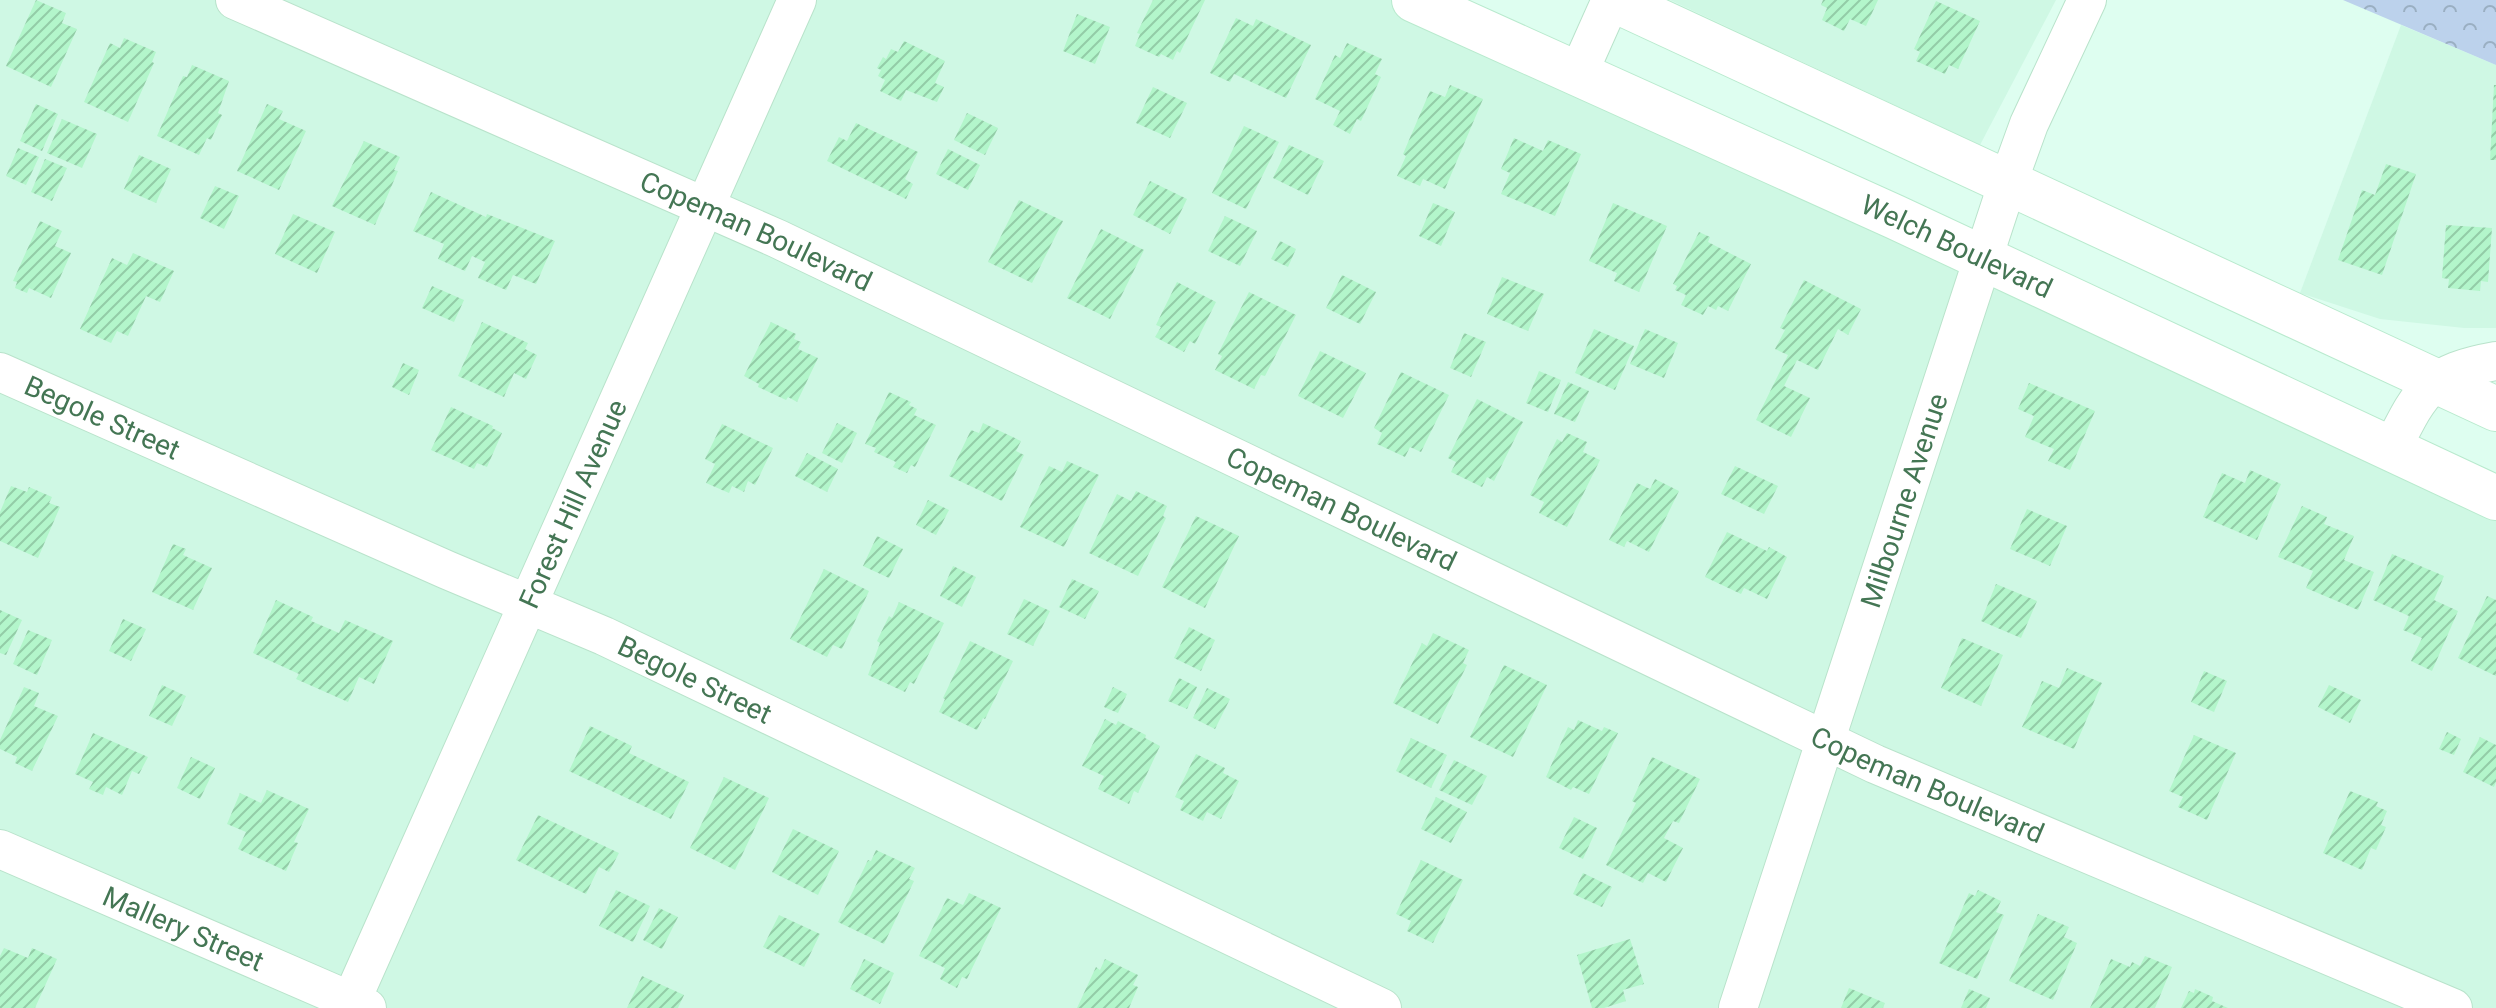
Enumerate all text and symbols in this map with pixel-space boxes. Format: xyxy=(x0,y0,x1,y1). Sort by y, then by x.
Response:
street label: Copeman Boulevard xyxy=(635,164,877,298)
street label: Welch Boulevard xyxy=(1856,187,2058,305)
street label: Begole Street xyxy=(20,369,185,466)
street label: Milbourne Avenue xyxy=(1853,389,1954,612)
street label: Forest Hill Avenue xyxy=(512,394,633,613)
street label: Copeman Boulevard xyxy=(1221,440,1462,578)
street label: Begole Street xyxy=(613,629,777,730)
street label: Copeman Boulevard xyxy=(1806,719,2049,850)
street label: Mallery Street xyxy=(98,879,269,978)

